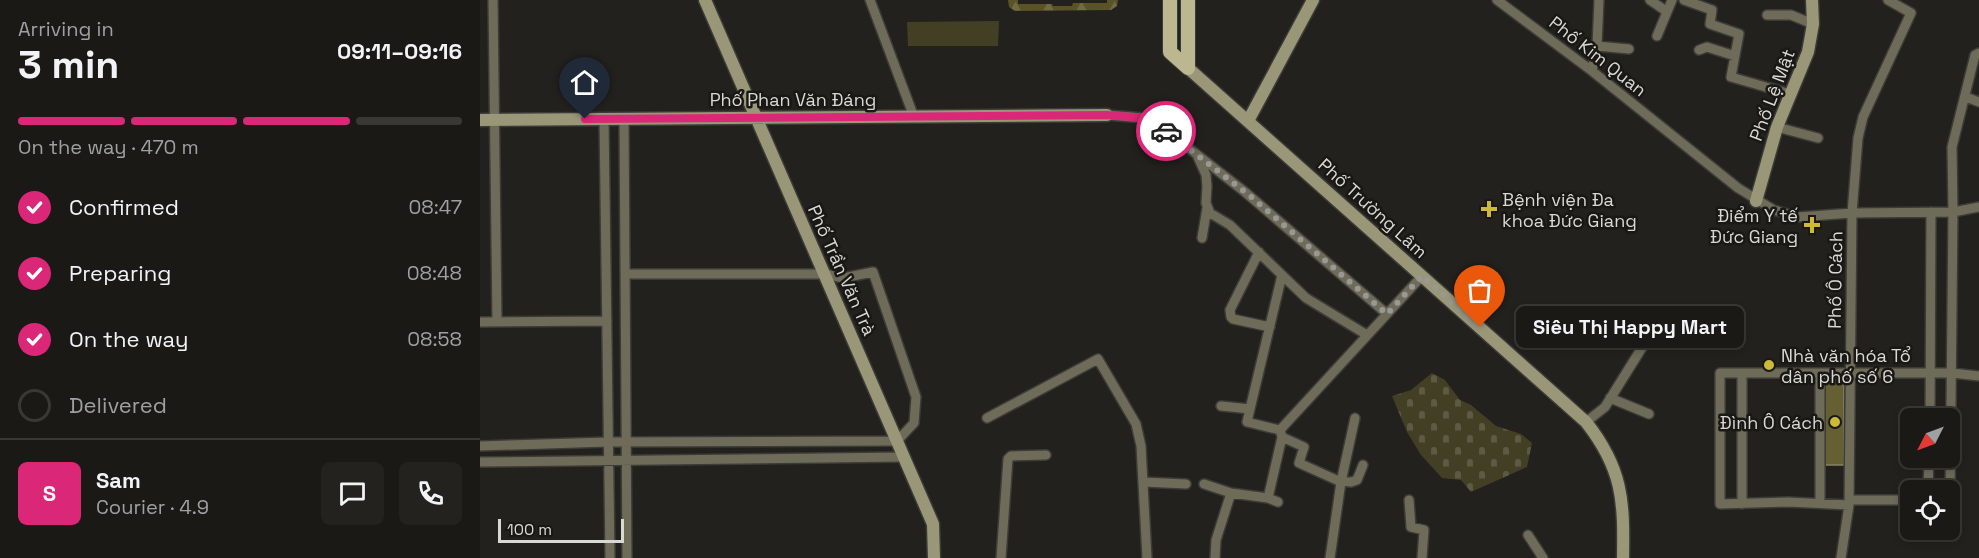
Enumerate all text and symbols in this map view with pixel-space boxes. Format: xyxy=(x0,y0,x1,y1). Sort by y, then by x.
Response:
street label: Phố Kim Quan xyxy=(1545,11,1651,101)
text: Arriving in xyxy=(18,16,114,42)
text: 09:11–09:16 xyxy=(337,37,462,65)
text: 3 min xyxy=(18,40,119,89)
street label: Phố Lệ Mật xyxy=(1744,46,1800,144)
pin xyxy=(559,57,610,119)
icon: home xyxy=(568,66,601,99)
street label: Phố Phan Văn Đáng xyxy=(710,88,876,111)
courier xyxy=(1136,101,1196,161)
icon: car xyxy=(1150,115,1183,148)
text: On the way · 470 m xyxy=(18,134,199,160)
street label: Phố Trường Lâm xyxy=(1314,153,1432,263)
place label: Bệnh viện Đa khoa Đức Giang xyxy=(1502,188,1637,232)
icon: check xyxy=(18,191,51,224)
text: Confirmed xyxy=(69,193,179,221)
text: 08:47 xyxy=(409,194,462,220)
marker: Bệnh viện Đa khoa Đức Giang xyxy=(1480,200,1498,218)
street label: Phố Trần Văn Trà xyxy=(803,201,881,339)
place label: Điểm Y tế Đức Giang xyxy=(1710,204,1798,248)
marker: Điểm Y tế Đức Giang xyxy=(1803,216,1821,234)
street label: Phố Ô Cách xyxy=(1823,231,1847,329)
icon: check xyxy=(18,257,51,290)
text: Preparing xyxy=(69,259,171,287)
text: 08:48 xyxy=(407,260,462,286)
pin xyxy=(1454,265,1505,327)
icon: bag xyxy=(1463,274,1496,307)
callout: Siêu Thị Happy Mart xyxy=(1516,306,1744,348)
text: Siêu Thị Happy Mart xyxy=(1533,314,1727,340)
icon: check xyxy=(18,323,51,356)
text: On the way xyxy=(69,325,188,353)
text: 08:58 xyxy=(407,326,462,352)
place label: Nhà văn hóa Tổ dân phố số 6 xyxy=(1781,344,1911,388)
marker: Nhà văn hóa Tổ dân phố số 6 xyxy=(1762,358,1776,372)
text: Delivered xyxy=(69,391,167,419)
north arrow xyxy=(1900,408,1960,468)
map controls xyxy=(1900,408,1960,540)
place label: Đình Ô Cách xyxy=(1720,411,1823,434)
marker: Đình Ô Cách xyxy=(1828,415,1842,429)
button: chat xyxy=(321,462,384,525)
button: phone xyxy=(399,462,462,525)
text: Sam xyxy=(96,466,141,494)
text: S xyxy=(43,479,56,507)
button: locate xyxy=(1900,480,1960,540)
text: Courier · 4.9 xyxy=(96,494,209,520)
scale bar xyxy=(498,516,624,544)
text: 100 m xyxy=(507,519,552,540)

